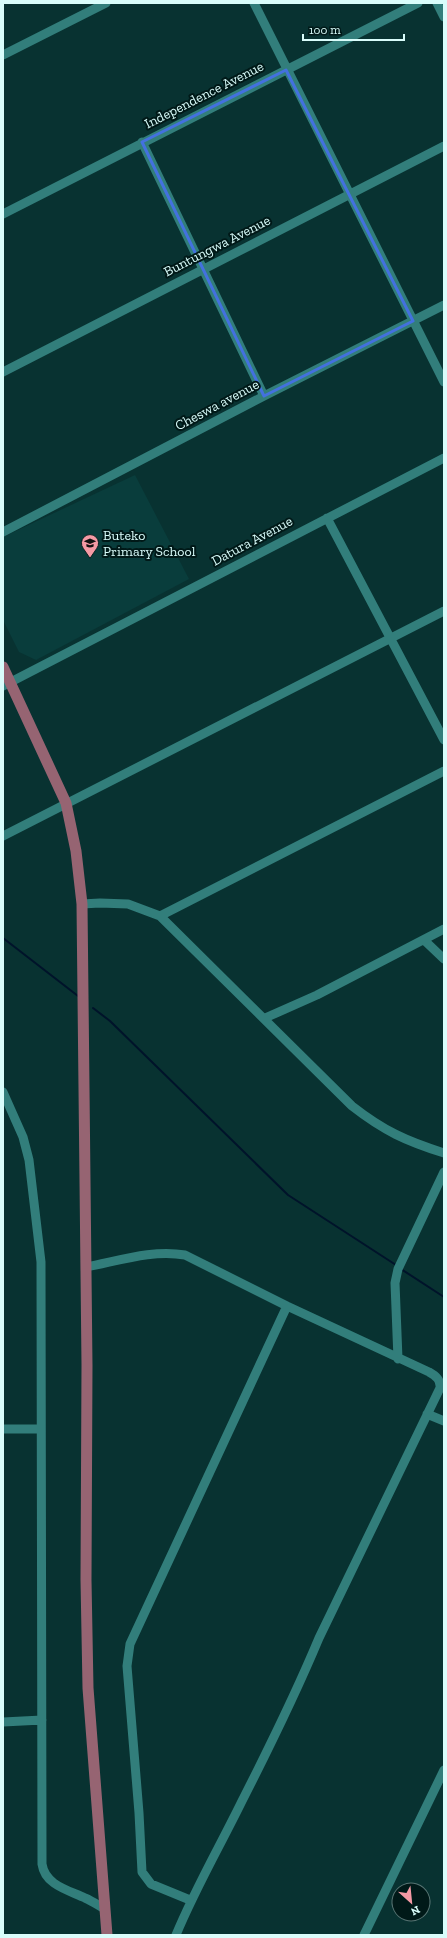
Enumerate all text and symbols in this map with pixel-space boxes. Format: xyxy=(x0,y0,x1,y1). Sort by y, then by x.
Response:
scale bar xyxy=(303,16,404,42)
text: 100 m xyxy=(309,23,341,37)
street label: Independence Avenue xyxy=(142,57,267,132)
street label: Buntungwa Avenue xyxy=(161,212,274,280)
street label: Cheswa avenue xyxy=(172,376,262,434)
street label: Datura Avenue xyxy=(209,512,296,569)
place label: Buteko Primary School xyxy=(103,527,196,560)
school or university icon: Buteko Primary School xyxy=(80,533,100,558)
north arrow xyxy=(391,1882,431,1922)
text: N xyxy=(408,1903,422,1918)

